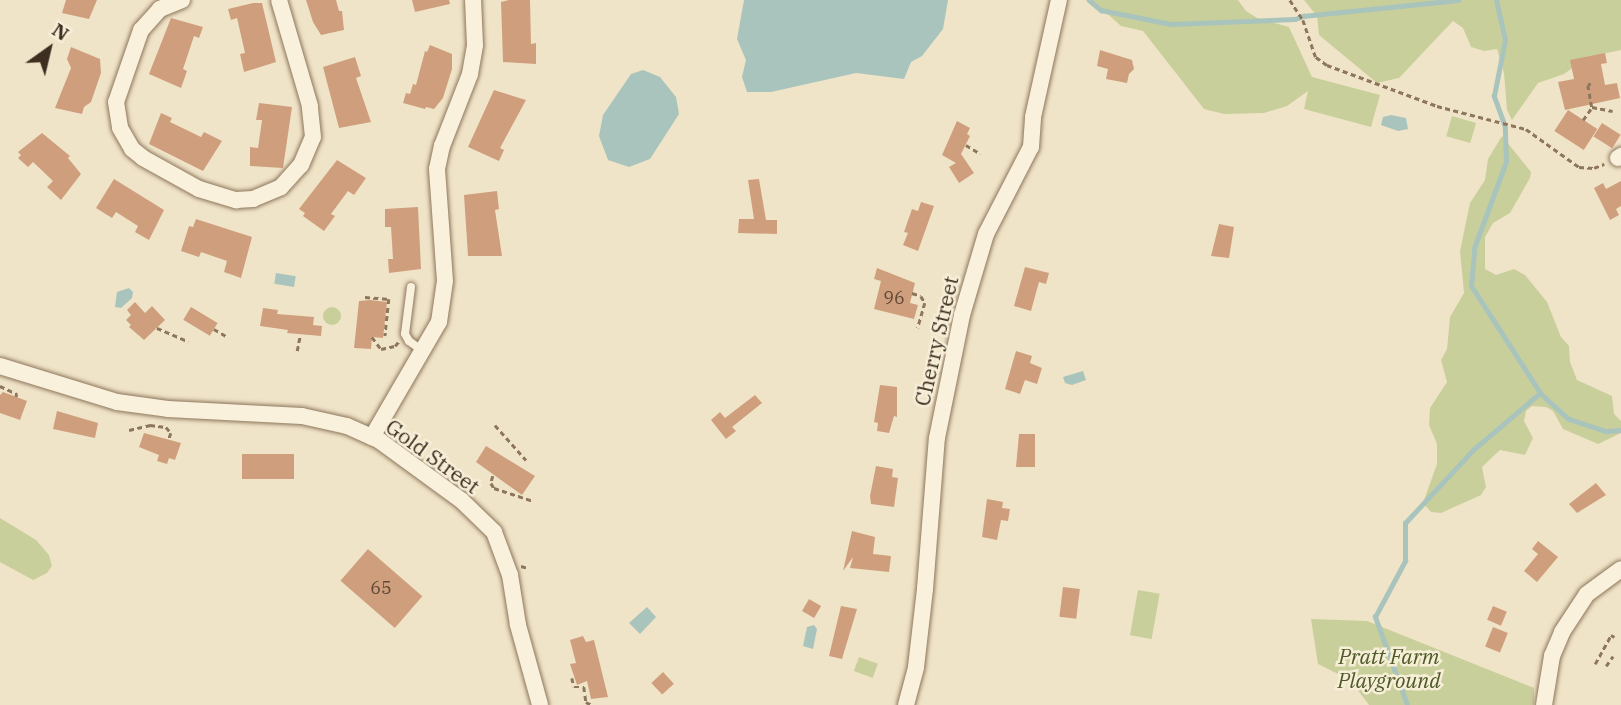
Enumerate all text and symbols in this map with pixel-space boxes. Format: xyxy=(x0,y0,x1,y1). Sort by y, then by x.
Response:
north arrow xyxy=(14,14,84,84)
text: N xyxy=(48,17,74,46)
street label: Cherry Street xyxy=(909,274,963,408)
house number: 96 xyxy=(883,287,905,309)
street label: Gold Street xyxy=(381,414,485,498)
house number: 65 xyxy=(370,577,392,599)
park label: Pratt Farm Playground xyxy=(1337,643,1441,693)

